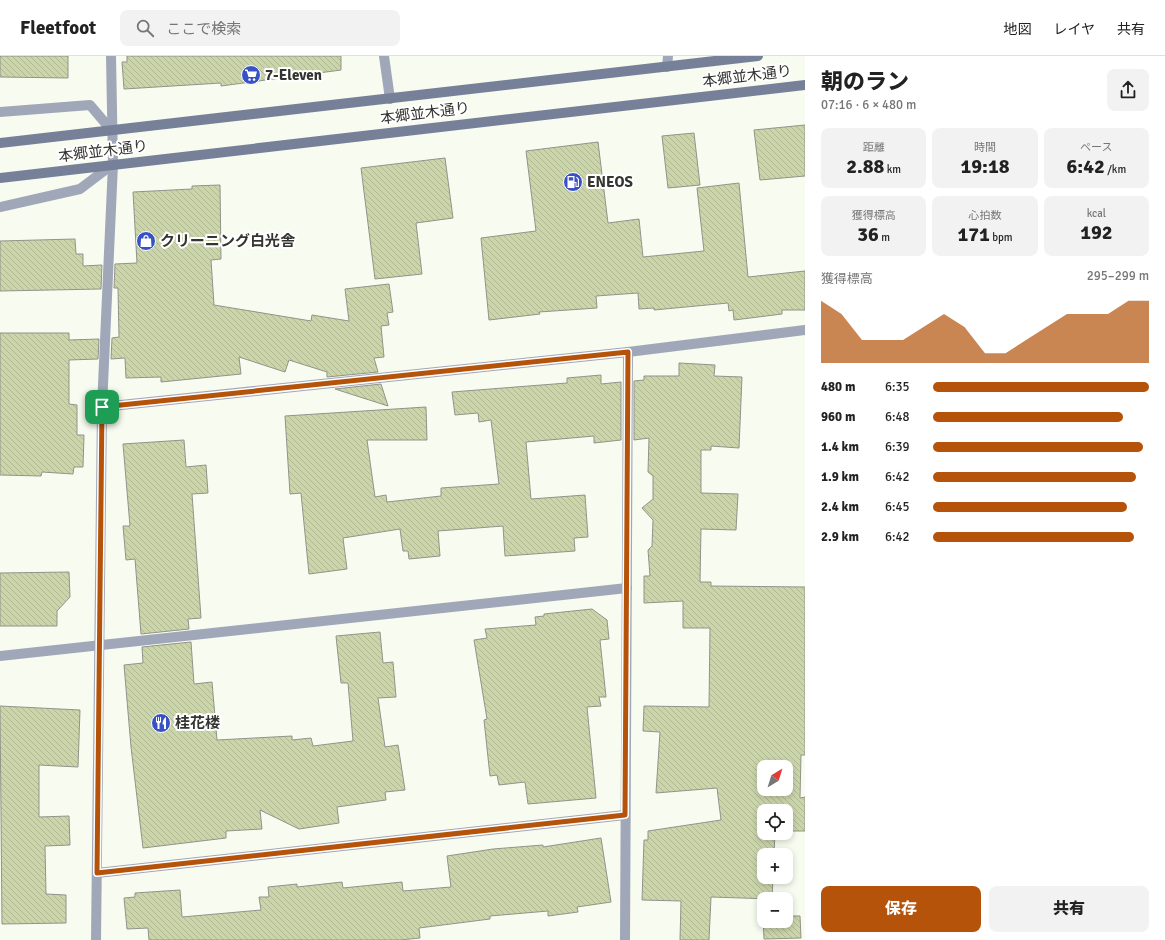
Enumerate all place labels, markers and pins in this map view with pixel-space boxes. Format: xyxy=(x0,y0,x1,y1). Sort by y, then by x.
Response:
supermarket icon: 7-Eleven xyxy=(240,64,262,86)
place label: 7-Eleven xyxy=(265,66,322,84)
fuel station icon: ENEOS xyxy=(562,171,584,193)
place label: ENEOS xyxy=(587,173,633,191)
shop icon: クリーニング白光舎 xyxy=(135,230,157,252)
place label: クリーニング白光舎 xyxy=(160,232,296,250)
pin xyxy=(85,390,119,424)
restaurant icon: 桂花楼 xyxy=(150,712,172,734)
place label: 桂花楼 xyxy=(175,714,220,732)

